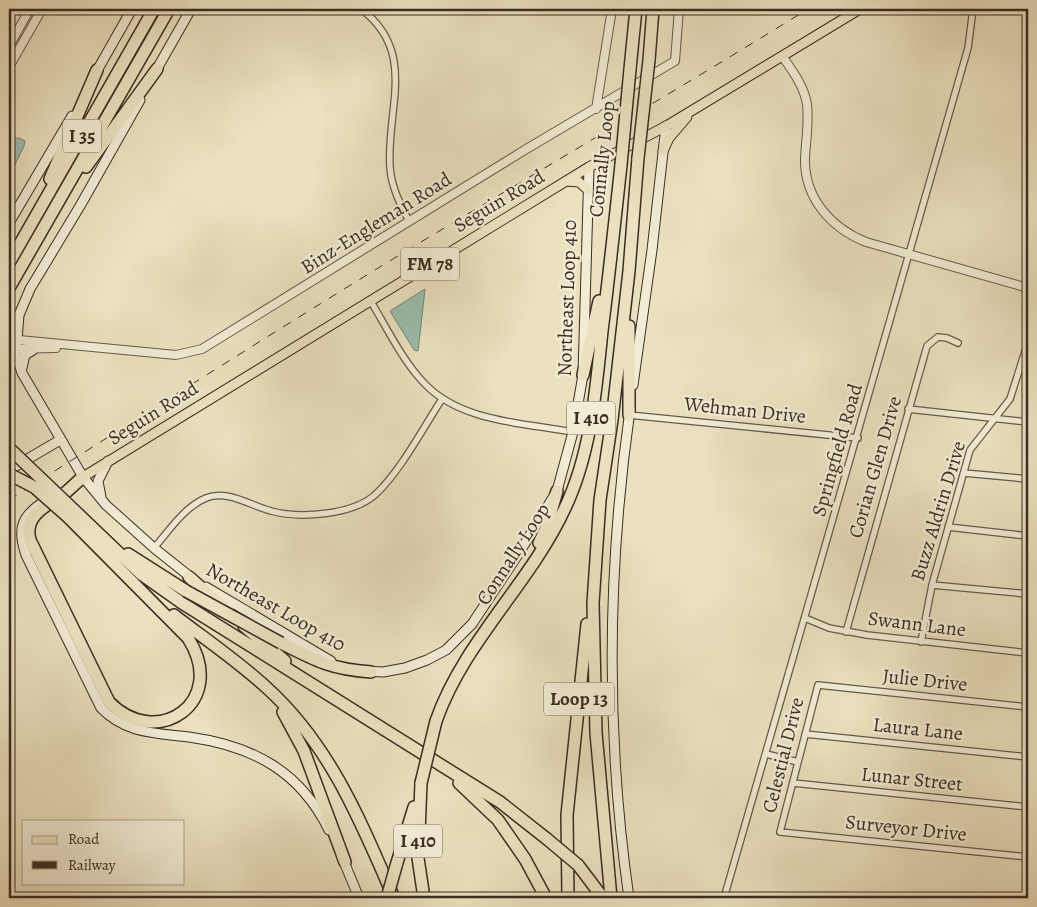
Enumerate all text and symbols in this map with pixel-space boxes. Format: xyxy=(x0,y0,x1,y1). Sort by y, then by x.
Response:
street label: Connally Loop xyxy=(582,100,622,218)
road number: I 35 xyxy=(63,120,101,152)
street label: Seguin Road xyxy=(448,163,550,239)
street label: Binz-Engleman Road xyxy=(295,166,457,280)
street label: Northeast Loop 410 xyxy=(551,219,583,377)
road number: FM 78 xyxy=(401,248,459,280)
street label: Seguin Road xyxy=(103,374,204,451)
street label: Springfield Road xyxy=(805,380,869,520)
street label: Wehman Drive xyxy=(682,390,807,430)
street label: Corian Glen Drive xyxy=(842,393,908,541)
road number: I 410 xyxy=(567,402,615,434)
street label: Buzz Aldrin Drive xyxy=(904,438,972,584)
street label: Connally Loop xyxy=(470,498,556,610)
street label: Northeast Loop 410 xyxy=(201,556,351,658)
street label: Swann Lane xyxy=(866,605,968,643)
street label: Julie Drive xyxy=(881,662,969,698)
road number: Loop 13 xyxy=(544,682,614,716)
street label: Celestial Drive xyxy=(756,694,810,816)
street label: Laura Lane xyxy=(872,711,964,747)
street label: Lunar Street xyxy=(860,760,965,798)
street label: Surveyor Drive xyxy=(844,808,968,848)
legend xyxy=(22,820,185,884)
road number: I 410 xyxy=(394,824,442,858)
text: Road xyxy=(68,829,100,849)
text: Railway xyxy=(68,855,116,875)

